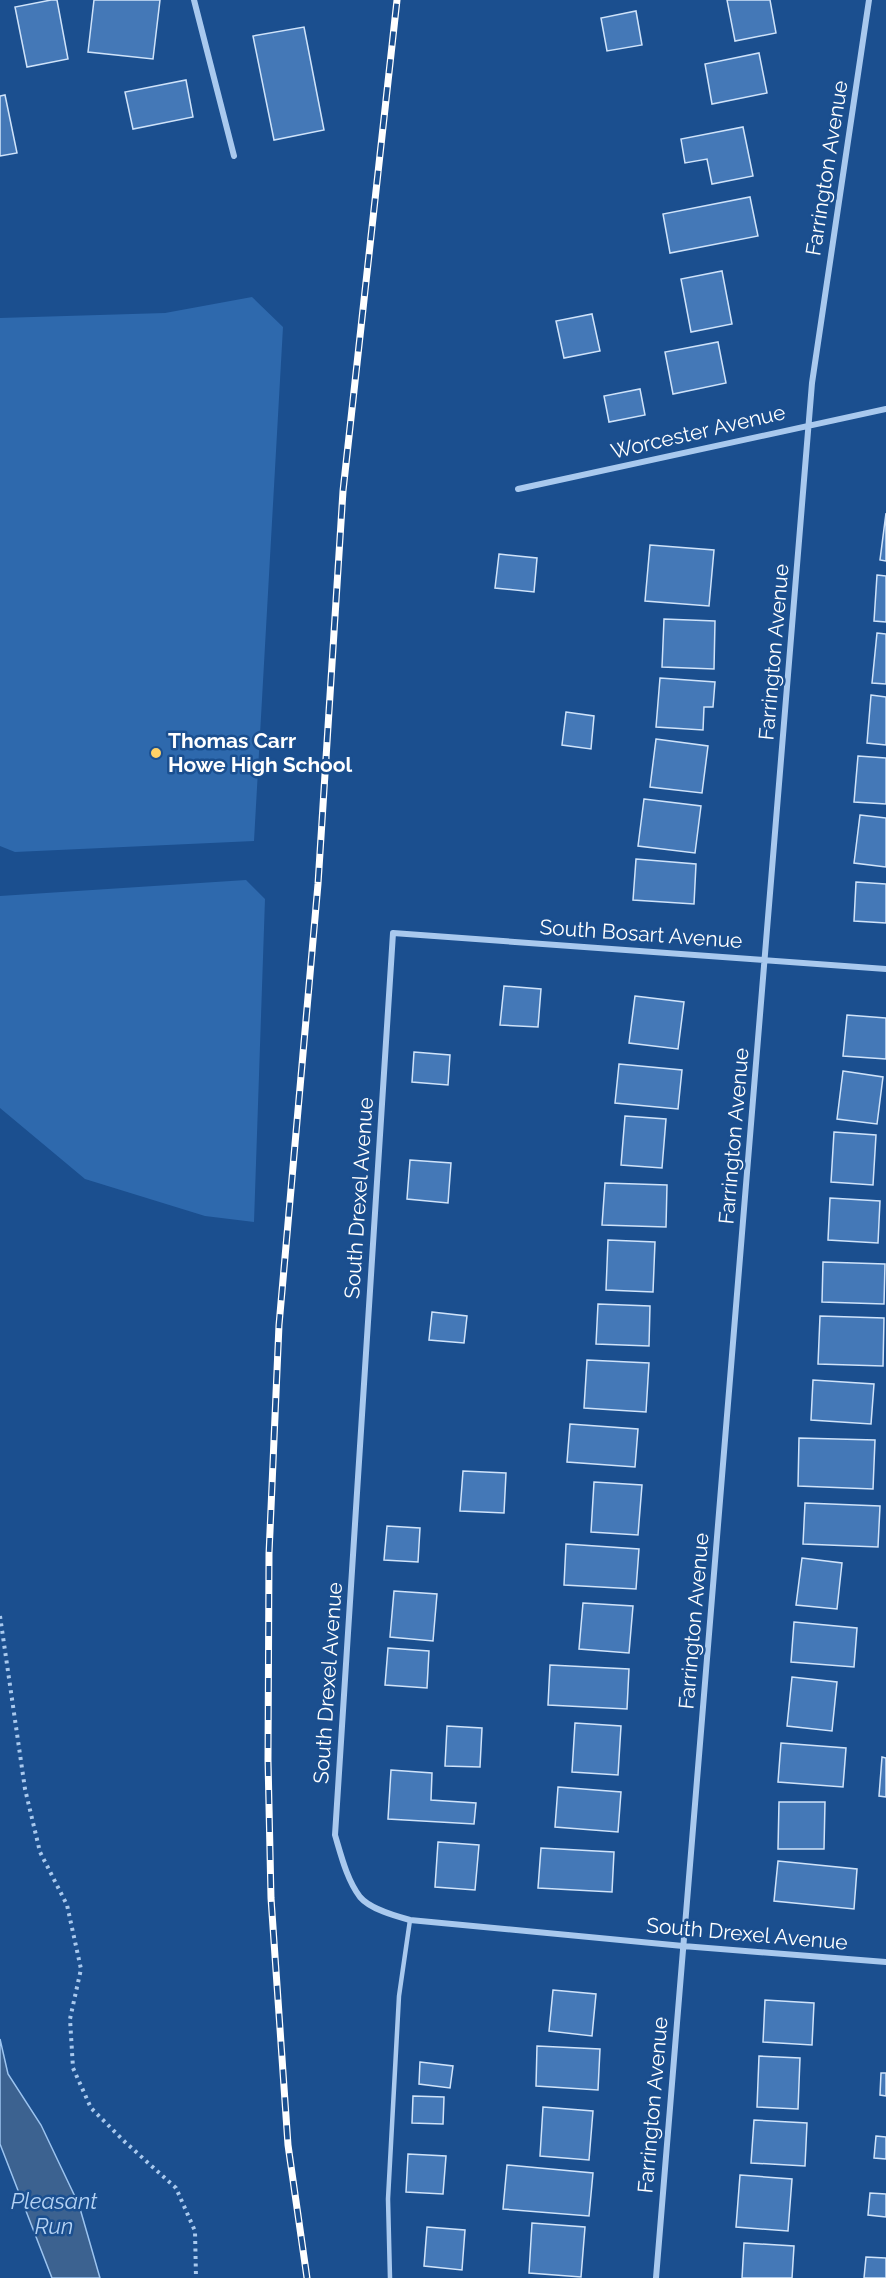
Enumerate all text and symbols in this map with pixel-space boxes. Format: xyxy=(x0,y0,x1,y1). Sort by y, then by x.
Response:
street label: Farrington Avenue xyxy=(800,79,853,257)
street label: Worcester Avenue xyxy=(608,399,788,464)
street label: Farrington Avenue xyxy=(753,563,794,741)
place label: Thomas Carr Howe High School xyxy=(168,728,353,777)
marker: Thomas Carr Howe High School xyxy=(149,746,163,760)
street label: South Bosart Avenue xyxy=(539,914,743,953)
street label: Farrington Avenue xyxy=(713,1047,754,1225)
street label: South Drexel Avenue xyxy=(339,1096,378,1300)
street label: Farrington Avenue xyxy=(673,1532,714,1710)
street label: South Drexel Avenue xyxy=(308,1581,347,1785)
street label: South Drexel Avenue xyxy=(645,1912,849,1955)
street label: Farrington Avenue xyxy=(632,2016,673,2194)
water label: Pleasant Run xyxy=(11,2188,98,2239)

